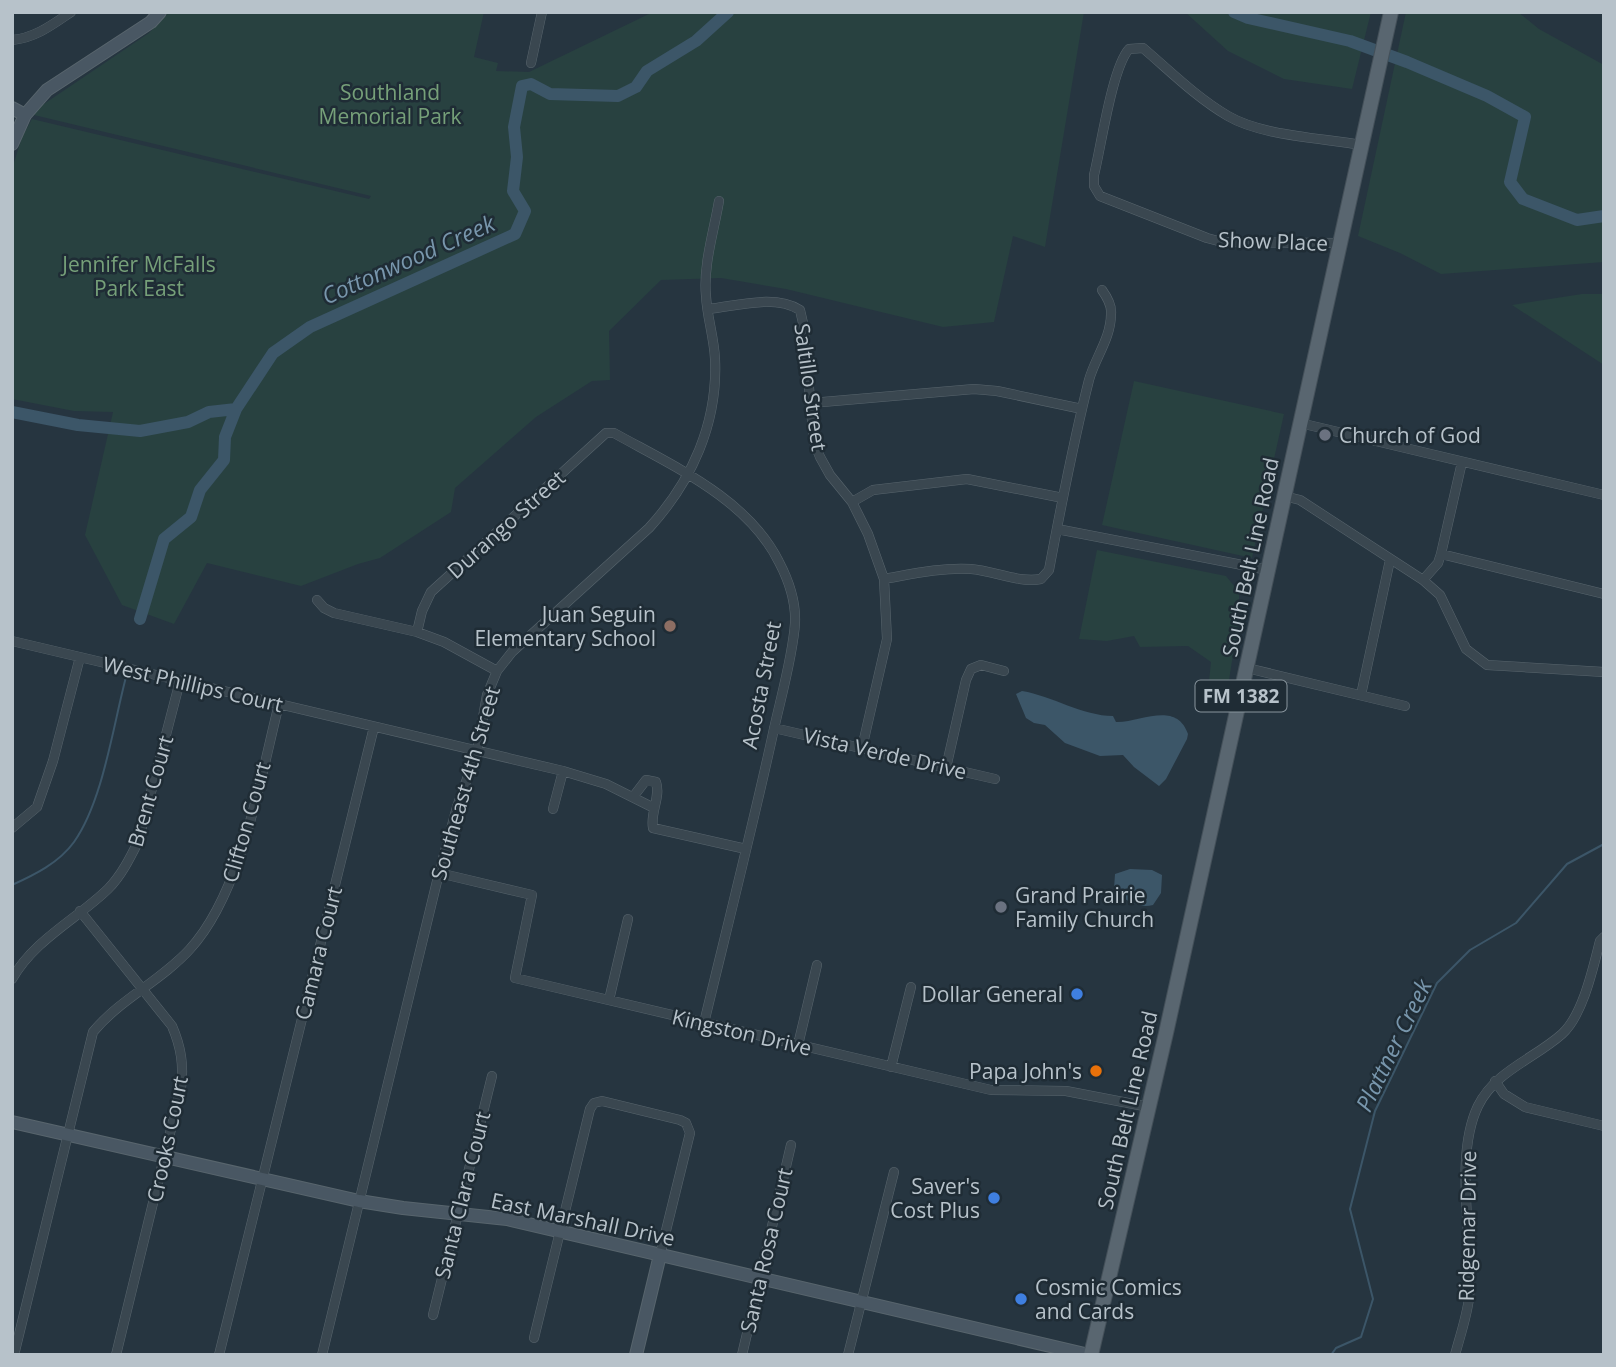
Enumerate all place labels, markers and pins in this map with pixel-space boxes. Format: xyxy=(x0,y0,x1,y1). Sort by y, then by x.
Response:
place label: Church of God xyxy=(1339,421,1481,449)
marker: Church of God xyxy=(1317,427,1333,443)
place label: Juan Seguin Elementary School xyxy=(474,600,656,652)
marker: Juan Seguin Elementary School xyxy=(662,618,678,634)
place label: Grand Prairie Family Church xyxy=(1015,881,1154,933)
marker: Grand Prairie Family Church xyxy=(993,899,1009,915)
place label: Dollar General xyxy=(922,980,1063,1008)
marker: Dollar General xyxy=(1069,986,1085,1002)
place label: Papa John's xyxy=(969,1057,1082,1085)
marker: Papa John's xyxy=(1088,1063,1104,1079)
place label: Saver's Cost Plus xyxy=(890,1172,980,1224)
marker: Saver's Cost Plus xyxy=(986,1190,1002,1206)
place label: Cosmic Comics and Cards xyxy=(1035,1273,1182,1325)
marker: Cosmic Comics and Cards xyxy=(1013,1291,1029,1307)

